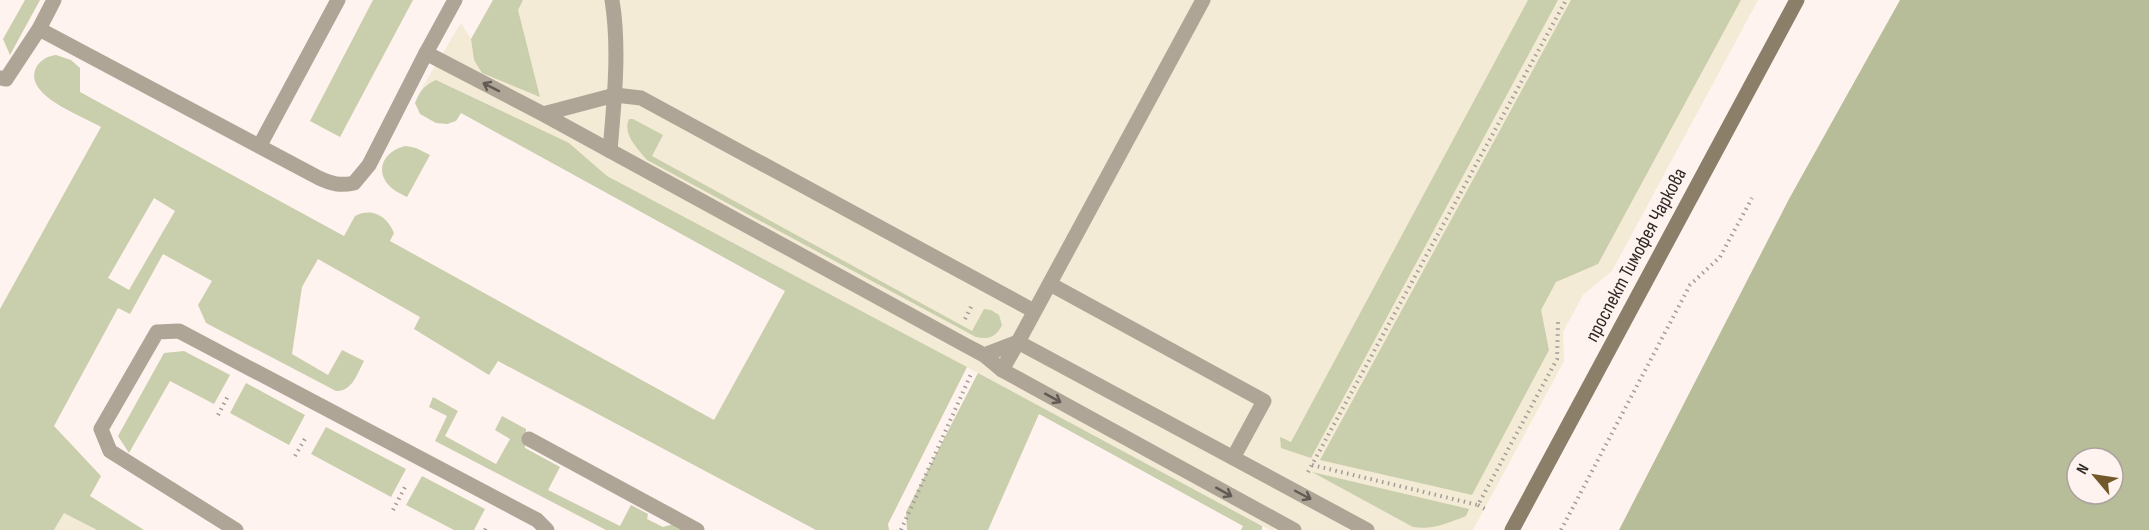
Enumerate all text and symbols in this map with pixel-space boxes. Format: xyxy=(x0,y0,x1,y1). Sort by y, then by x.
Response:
one-way arrow xyxy=(483,81,500,93)
street label: проспект Тимофея Чаркова xyxy=(1580,164,1692,346)
one-way arrow xyxy=(1044,392,1061,404)
north arrow xyxy=(2065,446,2125,506)
text: N xyxy=(2073,461,2094,478)
one-way arrow xyxy=(1215,486,1232,498)
one-way arrow xyxy=(1294,489,1311,501)

